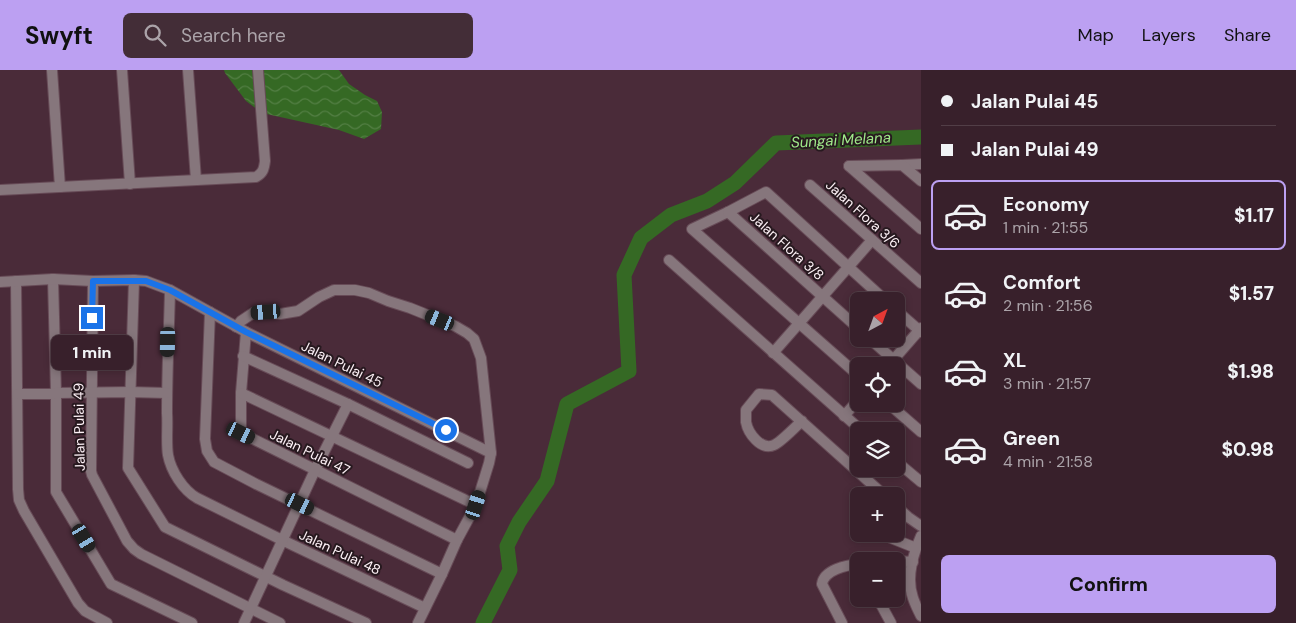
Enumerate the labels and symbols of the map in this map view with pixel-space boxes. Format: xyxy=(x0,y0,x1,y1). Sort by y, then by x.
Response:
water label: Sungai Melana xyxy=(790,127,892,153)
street label: Jalan Flora 3/6 xyxy=(822,176,904,252)
street label: Jalan Flora 3/8 xyxy=(746,208,828,284)
north arrow xyxy=(850,292,905,348)
car xyxy=(250,303,281,321)
route end xyxy=(81,307,103,329)
car xyxy=(423,307,456,333)
car xyxy=(160,327,175,357)
callout: 1 min xyxy=(51,336,133,370)
street label: Jalan Pulai 45 xyxy=(298,337,386,391)
street label: Jalan Pulai 49 xyxy=(69,382,89,471)
route start xyxy=(435,419,457,441)
car xyxy=(224,420,257,446)
street label: Jalan Pulai 47 xyxy=(267,425,353,479)
car xyxy=(464,488,487,522)
car xyxy=(283,491,316,517)
car xyxy=(69,521,98,555)
street label: Jalan Pulai 48 xyxy=(296,525,384,579)

